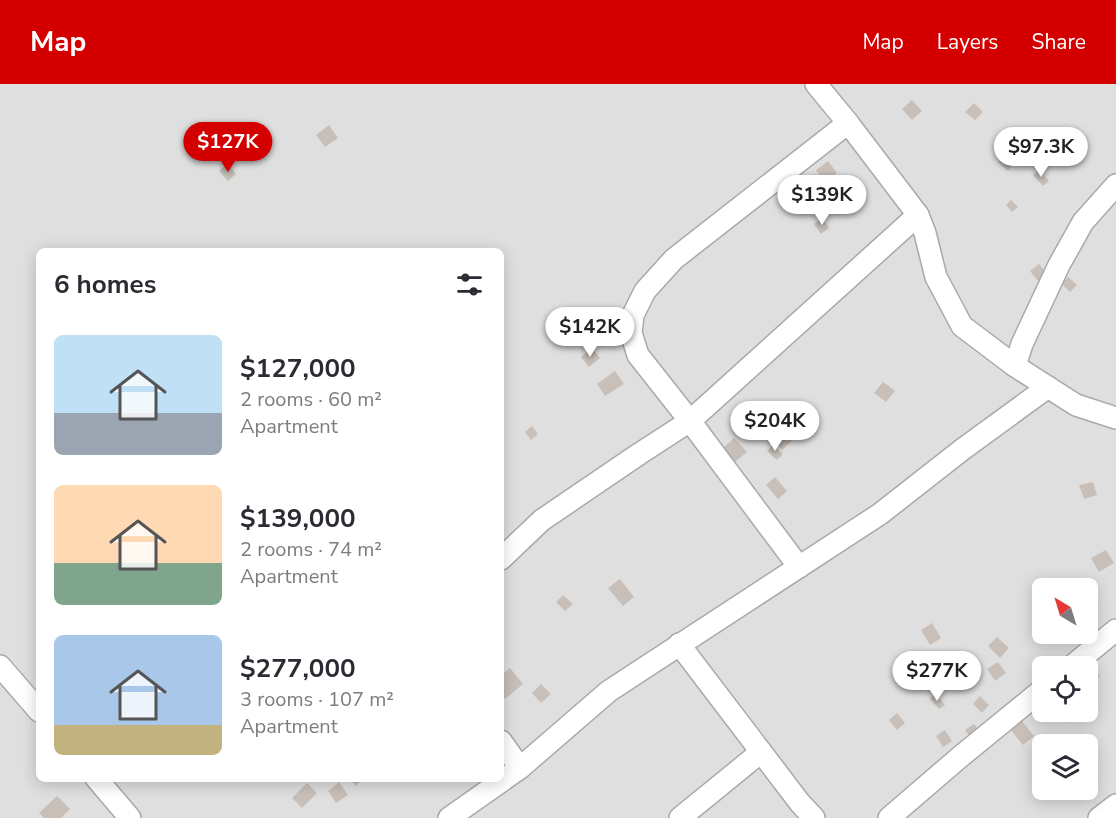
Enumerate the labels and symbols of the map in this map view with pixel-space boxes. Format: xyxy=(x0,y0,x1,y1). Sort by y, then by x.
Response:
pin: $127K xyxy=(186,122,270,173)
pin: $97.3K xyxy=(992,127,1090,178)
pin: $139K xyxy=(780,175,864,226)
pin: $142K xyxy=(548,307,632,358)
pin: $204K xyxy=(733,401,817,452)
north arrow xyxy=(1032,578,1098,644)
pin: $277K xyxy=(895,651,979,702)

